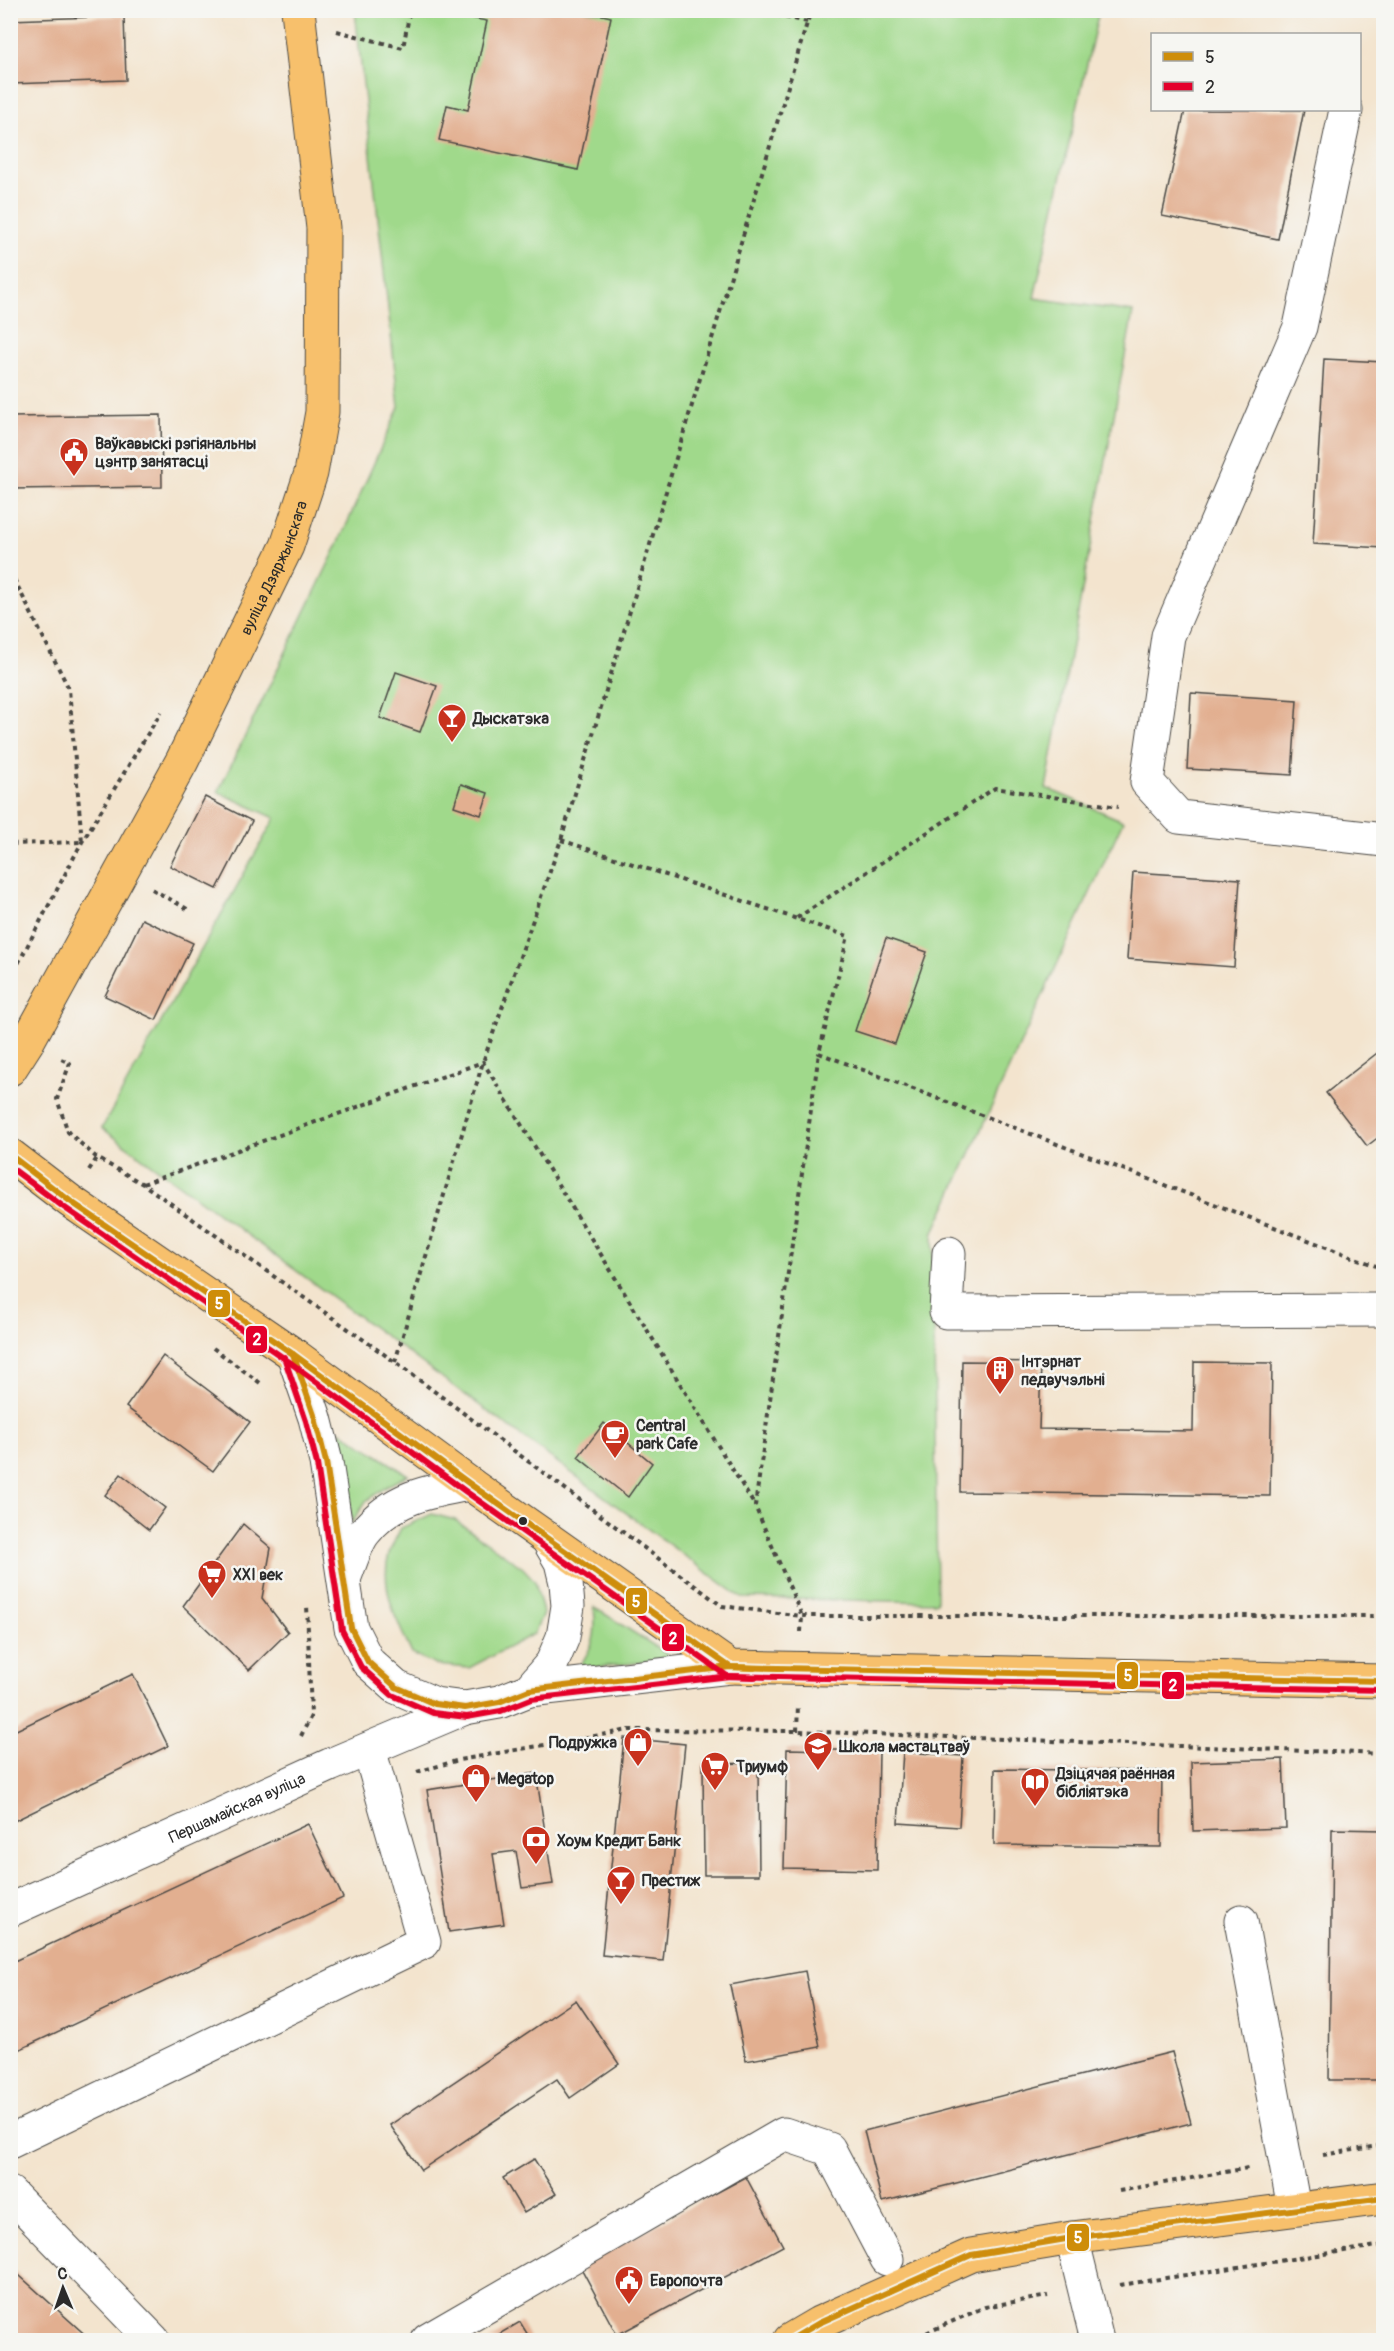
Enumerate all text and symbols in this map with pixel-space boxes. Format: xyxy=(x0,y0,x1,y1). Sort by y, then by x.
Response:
legend xyxy=(1151,33,1361,111)
text: 5 xyxy=(1205,46,1215,69)
text: 2 xyxy=(1205,76,1215,99)
place label: Ваўкавыскі рэгіянальны цэнтр занятасці xyxy=(95,434,256,472)
public building icon: Ваўкавыскі рэгіянальны цэнтр занятасці xyxy=(58,436,90,478)
street label: вуліца Дзяржынскага xyxy=(236,498,312,638)
bar icon: Дыскатэка xyxy=(436,702,468,744)
place label: Дыскатэка xyxy=(472,709,550,729)
line badge: 5 xyxy=(207,1289,231,1318)
text: 5 xyxy=(215,1294,224,1314)
line badge: 2 xyxy=(245,1325,268,1354)
text: 2 xyxy=(253,1330,262,1350)
place label: Інтэрнат педвучэльні xyxy=(1021,1352,1105,1390)
building icon: Інтэрнат педвучэльні xyxy=(984,1354,1016,1396)
place label: Central park Cafe xyxy=(636,1416,699,1454)
cafe icon: Central park Cafe xyxy=(599,1418,631,1460)
unlabelled marker xyxy=(517,1515,529,1527)
supermarket icon: XXI век xyxy=(196,1558,228,1600)
place label: XXI век xyxy=(233,1565,283,1585)
line badge: 5 xyxy=(625,1587,648,1615)
text: 5 xyxy=(632,1592,641,1612)
line badge: 2 xyxy=(661,1623,685,1652)
text: 2 xyxy=(669,1629,678,1649)
line badge: 5 xyxy=(1116,1661,1139,1690)
text: 5 xyxy=(1124,1666,1133,1686)
line badge: 2 xyxy=(1161,1671,1185,1700)
text: 2 xyxy=(1169,1676,1178,1696)
shop icon: Подружка xyxy=(622,1726,654,1768)
school or university icon: Школа мастацтваў xyxy=(802,1730,834,1772)
place label: Подружка xyxy=(549,1733,618,1753)
place label: Школа мастацтваў xyxy=(838,1737,970,1757)
supermarket icon: Триумф xyxy=(699,1750,731,1792)
place label: Триумф xyxy=(735,1757,788,1777)
shop icon: Megatop xyxy=(460,1762,492,1804)
place label: Дзіцячая раённая бібліятэка xyxy=(1055,1764,1175,1802)
library icon: Дзіцячая раённая бібліятэка xyxy=(1019,1766,1051,1808)
street label: Першамайская вуліца xyxy=(166,1769,309,1848)
place label: Megatop xyxy=(497,1769,555,1789)
bank icon: Хоум Кредит Банк xyxy=(520,1824,552,1866)
place label: Хоум Кредит Банк xyxy=(557,1831,681,1851)
bar icon: Престиж xyxy=(605,1864,637,1906)
place label: Престиж xyxy=(642,1871,701,1891)
line badge: 5 xyxy=(1066,2223,1090,2252)
text: 5 xyxy=(1074,2228,1083,2248)
north arrow xyxy=(33,2258,93,2318)
text: С xyxy=(57,2264,68,2284)
public building icon: Европочта xyxy=(613,2264,645,2306)
place label: Европочта xyxy=(650,2271,723,2291)

